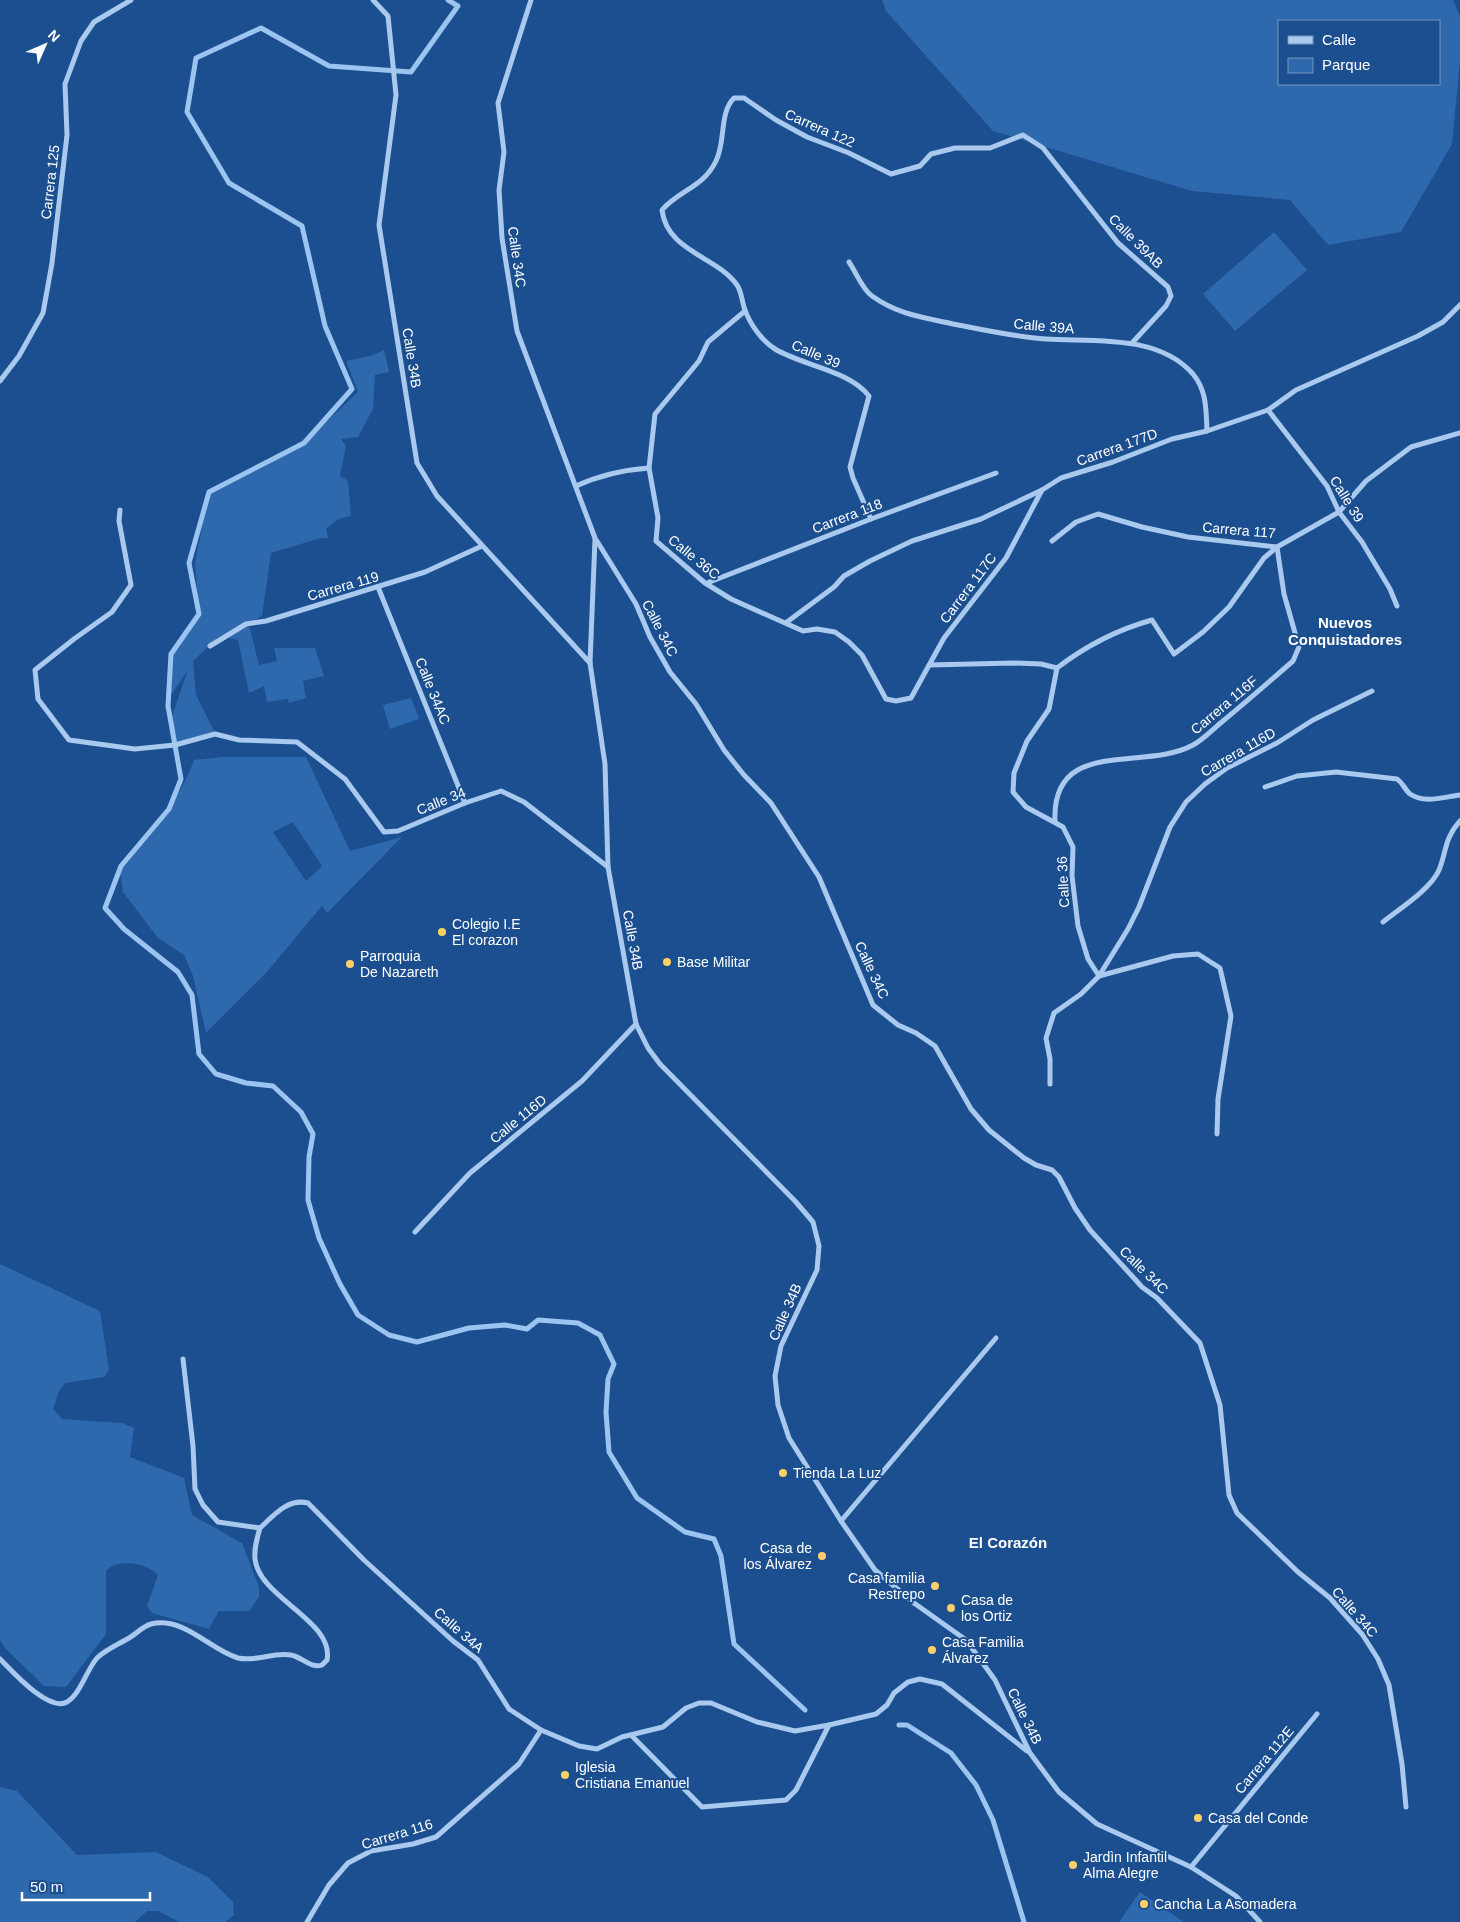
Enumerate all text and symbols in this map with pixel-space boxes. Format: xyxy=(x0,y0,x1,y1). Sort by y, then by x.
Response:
north arrow xyxy=(20,20,70,70)
legend xyxy=(1278,20,1440,85)
text: N xyxy=(45,27,63,45)
text: Calle xyxy=(1322,31,1356,48)
text: Parque xyxy=(1322,56,1370,73)
street label: Carrera 122 xyxy=(783,105,858,151)
street label: Carrera 125 xyxy=(38,144,63,220)
street label: Calle 39AB xyxy=(1106,211,1166,271)
street label: Calle 34C xyxy=(505,225,529,289)
street label: Calle 39A xyxy=(1013,315,1076,337)
street label: Calle 34B xyxy=(399,327,425,389)
street label: Calle 39 xyxy=(789,337,843,371)
street label: Carrera 177D xyxy=(1074,425,1160,469)
street label: Calle 39 xyxy=(1327,473,1368,525)
street label: Carrera 118 xyxy=(810,495,884,537)
street label: Carrera 117 xyxy=(1202,519,1277,541)
street label: Calle 36C xyxy=(665,531,723,583)
street label: Carrera 117C xyxy=(936,550,1000,626)
street label: Carrera 119 xyxy=(305,568,381,604)
street label: Calle 34C xyxy=(639,597,681,659)
district label: Nuevos Conquistadores xyxy=(1288,614,1402,648)
street label: Calle 34AC xyxy=(412,655,454,727)
street label: Carrera 116F xyxy=(1187,672,1261,738)
street label: Carrera 116D xyxy=(1198,724,1278,780)
street label: Calle 34 xyxy=(414,784,468,818)
street label: Calle 36 xyxy=(1054,856,1072,908)
street label: Calle 34B xyxy=(620,909,646,971)
place label: Colegio I.E El corazon xyxy=(452,916,520,948)
marker: Colegio I.E El corazon xyxy=(436,926,448,938)
street label: Calle 34C xyxy=(852,939,892,1001)
place label: Parroquia De Nazareth xyxy=(360,948,439,980)
place label: Base Militar xyxy=(677,954,750,970)
marker: Base Militar xyxy=(661,956,673,968)
marker: Parroquia De Nazareth xyxy=(344,958,356,970)
street label: Calle 116D xyxy=(486,1091,550,1147)
street label: Calle 34C xyxy=(1116,1243,1172,1297)
street label: Calle 34B xyxy=(765,1281,805,1343)
place label: Tienda La Luz xyxy=(793,1465,881,1481)
marker: Tienda La Luz xyxy=(777,1467,789,1479)
district label: El Corazón xyxy=(969,1534,1047,1551)
place label: Casa de los Álvarez xyxy=(744,1540,812,1572)
marker: Casa de los Álvarez xyxy=(816,1550,828,1562)
place label: Casa familia Restrepo xyxy=(848,1570,925,1602)
marker: Casa familia Restrepo xyxy=(929,1580,941,1592)
street label: Calle 34C xyxy=(1329,1584,1381,1640)
place label: Casa de los Ortiz xyxy=(961,1592,1013,1624)
marker: Casa de los Ortiz xyxy=(945,1602,957,1614)
street label: Calle 34A xyxy=(431,1604,488,1656)
place label: Casa Familia Álvarez xyxy=(942,1634,1024,1666)
marker: Casa Familia Álvarez xyxy=(926,1644,938,1656)
street label: Calle 34B xyxy=(1005,1685,1045,1747)
street label: Carrera 112E xyxy=(1231,1723,1297,1797)
place label: Iglesia Cristiana Emanuel xyxy=(575,1759,689,1791)
marker: Iglesia Cristiana Emanuel xyxy=(559,1769,571,1781)
place label: Casa del Conde xyxy=(1208,1810,1309,1826)
marker: Casa del Conde xyxy=(1192,1812,1204,1824)
street label: Carrera 116 xyxy=(359,1816,435,1852)
place label: Jardìn Infantil Alma Alegre xyxy=(1083,1849,1167,1881)
marker: Jardìn Infantil Alma Alegre xyxy=(1067,1859,1079,1871)
scale bar xyxy=(22,1870,150,1902)
text: 50 m xyxy=(30,1878,63,1895)
place label: Cancha La Asomadera xyxy=(1154,1896,1297,1912)
marker: Cancha La Asomadera xyxy=(1138,1898,1150,1910)

